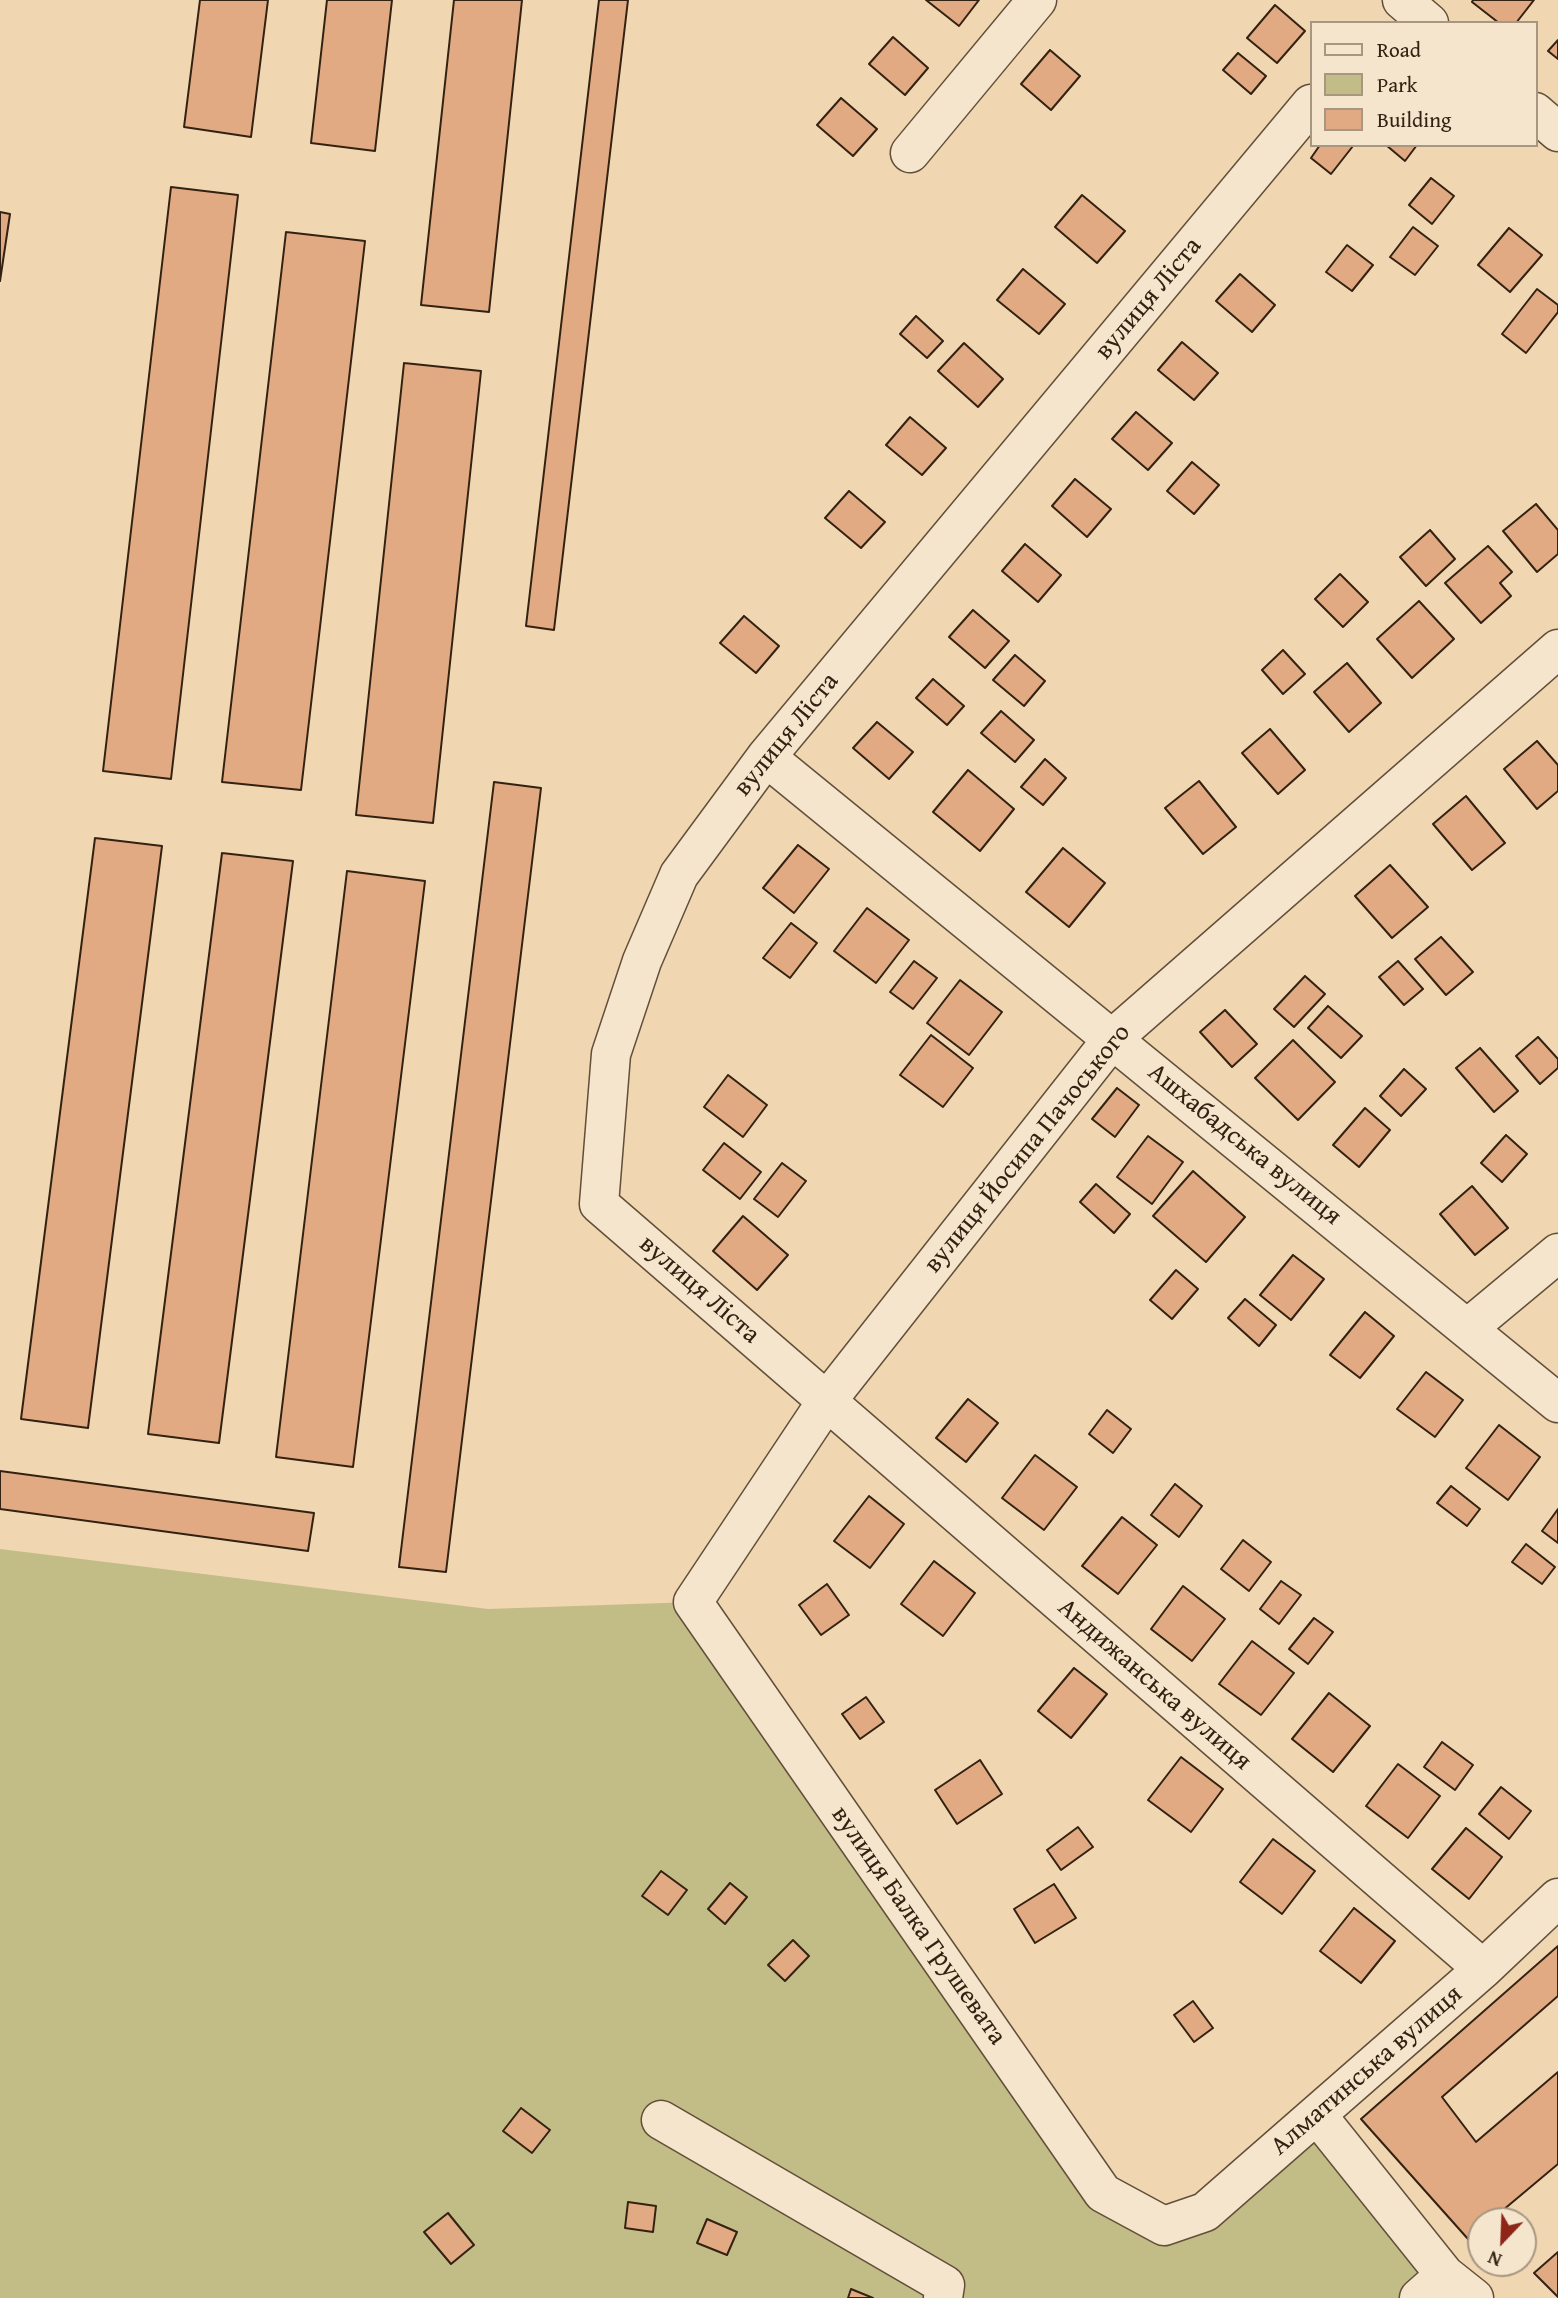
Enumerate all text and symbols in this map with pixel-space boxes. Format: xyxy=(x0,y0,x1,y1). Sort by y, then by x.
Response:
legend xyxy=(1310,21,1537,147)
text: Road xyxy=(1377,34,1421,65)
text: Park xyxy=(1377,69,1418,100)
text: Building xyxy=(1377,104,1451,135)
street label: вулиця Ліста xyxy=(1089,232,1209,366)
street label: вулиця Ліста xyxy=(728,667,846,803)
street label: вулиця Йосипа Пачоського xyxy=(918,1018,1138,1280)
street label: Ашхабадська вулиця xyxy=(1141,1057,1347,1233)
street label: вулиця Ліста xyxy=(632,1229,766,1351)
street label: Андижанська вулиця xyxy=(1051,1592,1257,1778)
street label: вулиця Балка Грушевата xyxy=(824,1801,1012,2051)
street label: Алматинська вулиця xyxy=(1265,1979,1469,2163)
north arrow xyxy=(1467,2207,1537,2277)
text: N xyxy=(1483,2244,1506,2275)

